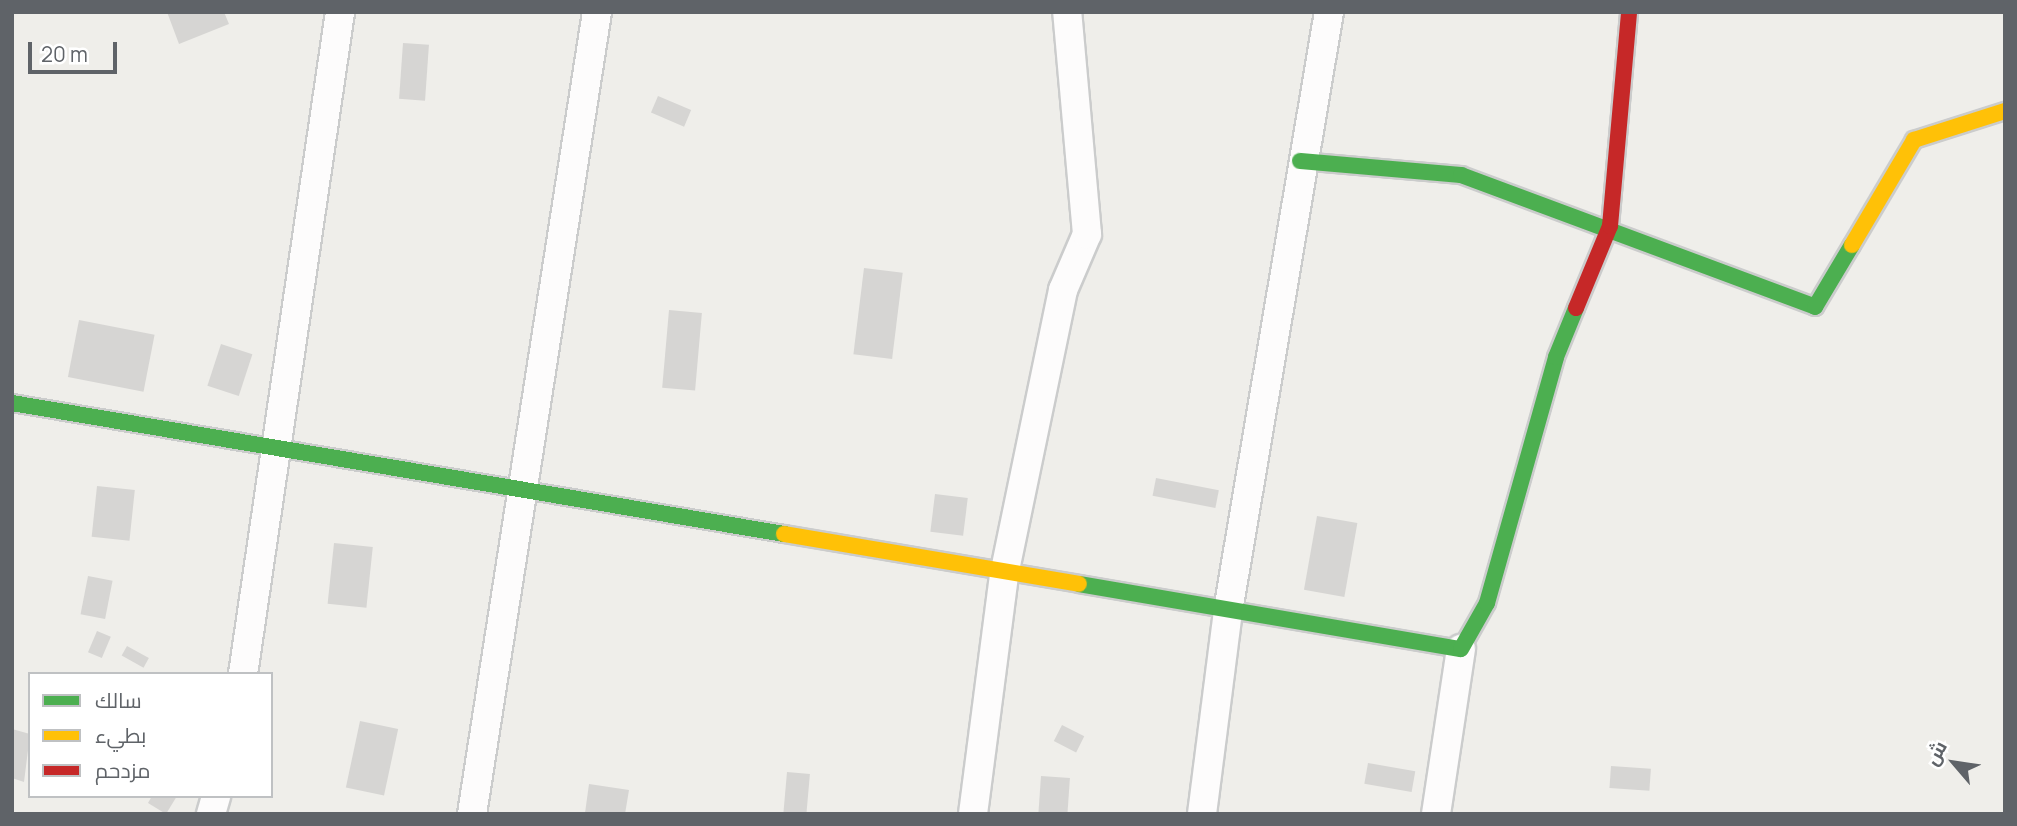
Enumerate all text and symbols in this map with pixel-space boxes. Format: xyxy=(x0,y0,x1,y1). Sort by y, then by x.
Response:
scale bar xyxy=(32,28,121,72)
text: 20 m xyxy=(41,40,88,68)
legend xyxy=(28,672,273,798)
text: سالك xyxy=(95,686,142,714)
text: بطيء xyxy=(95,721,146,749)
north arrow xyxy=(1919,728,1989,798)
text: ش xyxy=(1918,736,1953,770)
text: مزدحم xyxy=(95,756,150,784)

